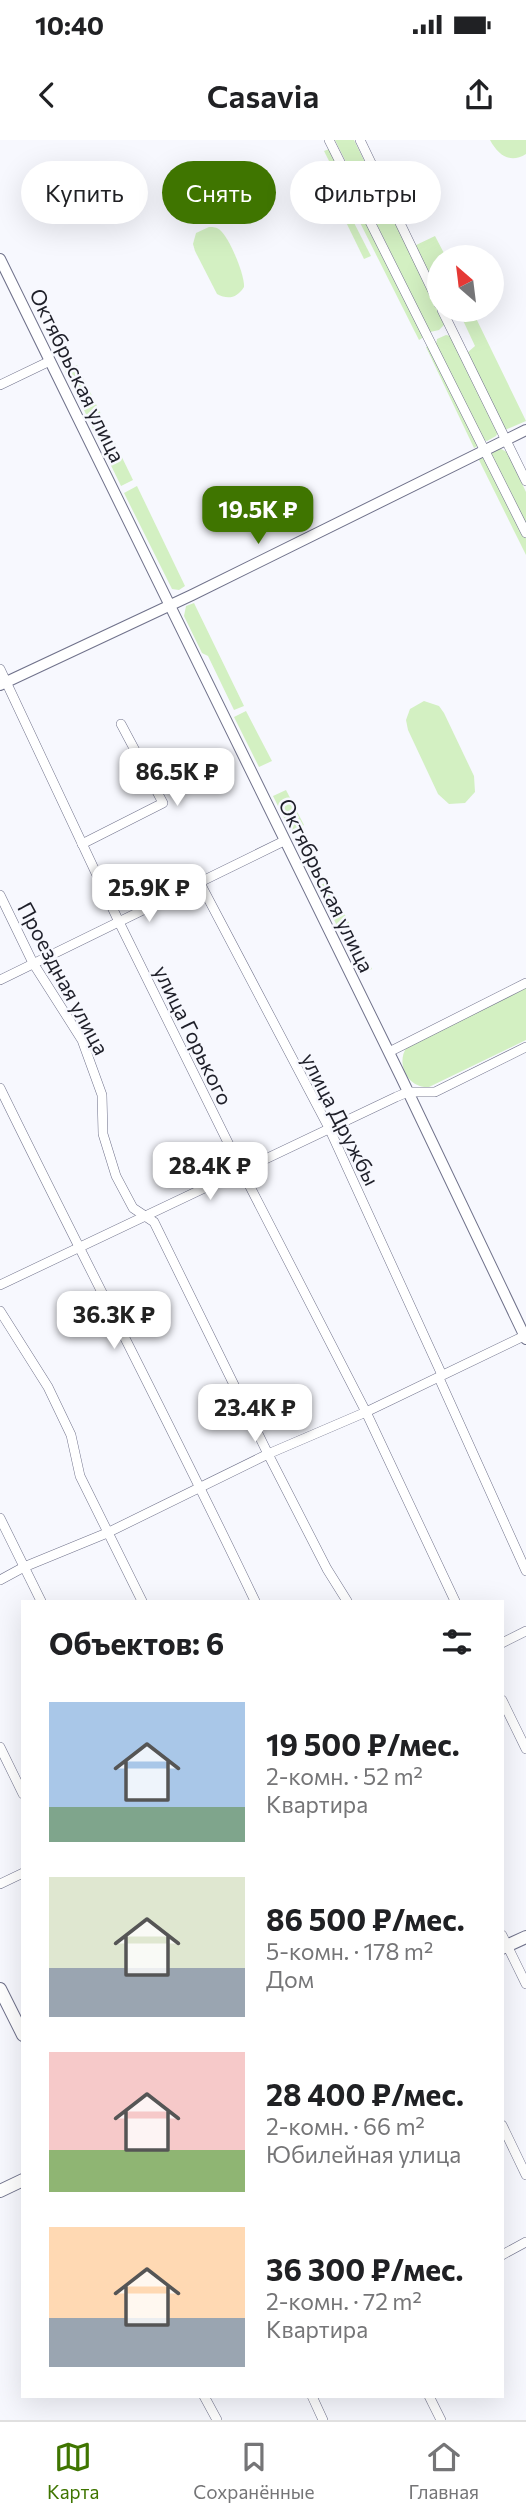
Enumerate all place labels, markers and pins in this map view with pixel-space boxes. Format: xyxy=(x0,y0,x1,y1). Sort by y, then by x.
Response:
pin: 19.5K ₽ xyxy=(193,486,323,546)
pin: 86.5K ₽ xyxy=(112,748,242,808)
pin: 25.9K ₽ xyxy=(84,864,214,924)
pin: 28.4K ₽ xyxy=(145,1142,275,1202)
pin: 36.3K ₽ xyxy=(49,1292,179,1351)
pin: 23.4K ₽ xyxy=(190,1384,320,1444)

